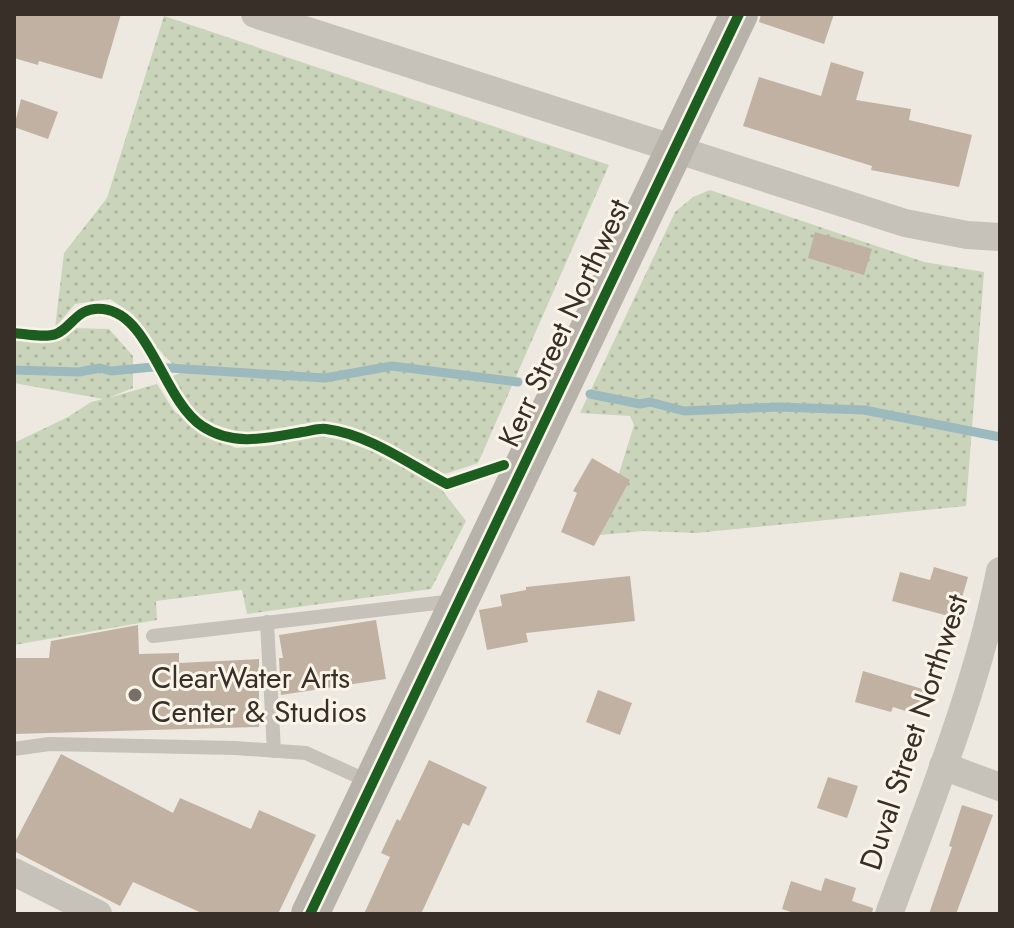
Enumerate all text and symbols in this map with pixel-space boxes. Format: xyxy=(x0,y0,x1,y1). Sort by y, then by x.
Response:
street label: Kerr Street Northwest xyxy=(487,191,640,454)
street label: Duval Street Northwest xyxy=(849,588,979,875)
place label: ClearWater Arts Center & Studios xyxy=(151,656,367,733)
marker: ClearWater Arts Center & Studios xyxy=(126,686,144,704)

